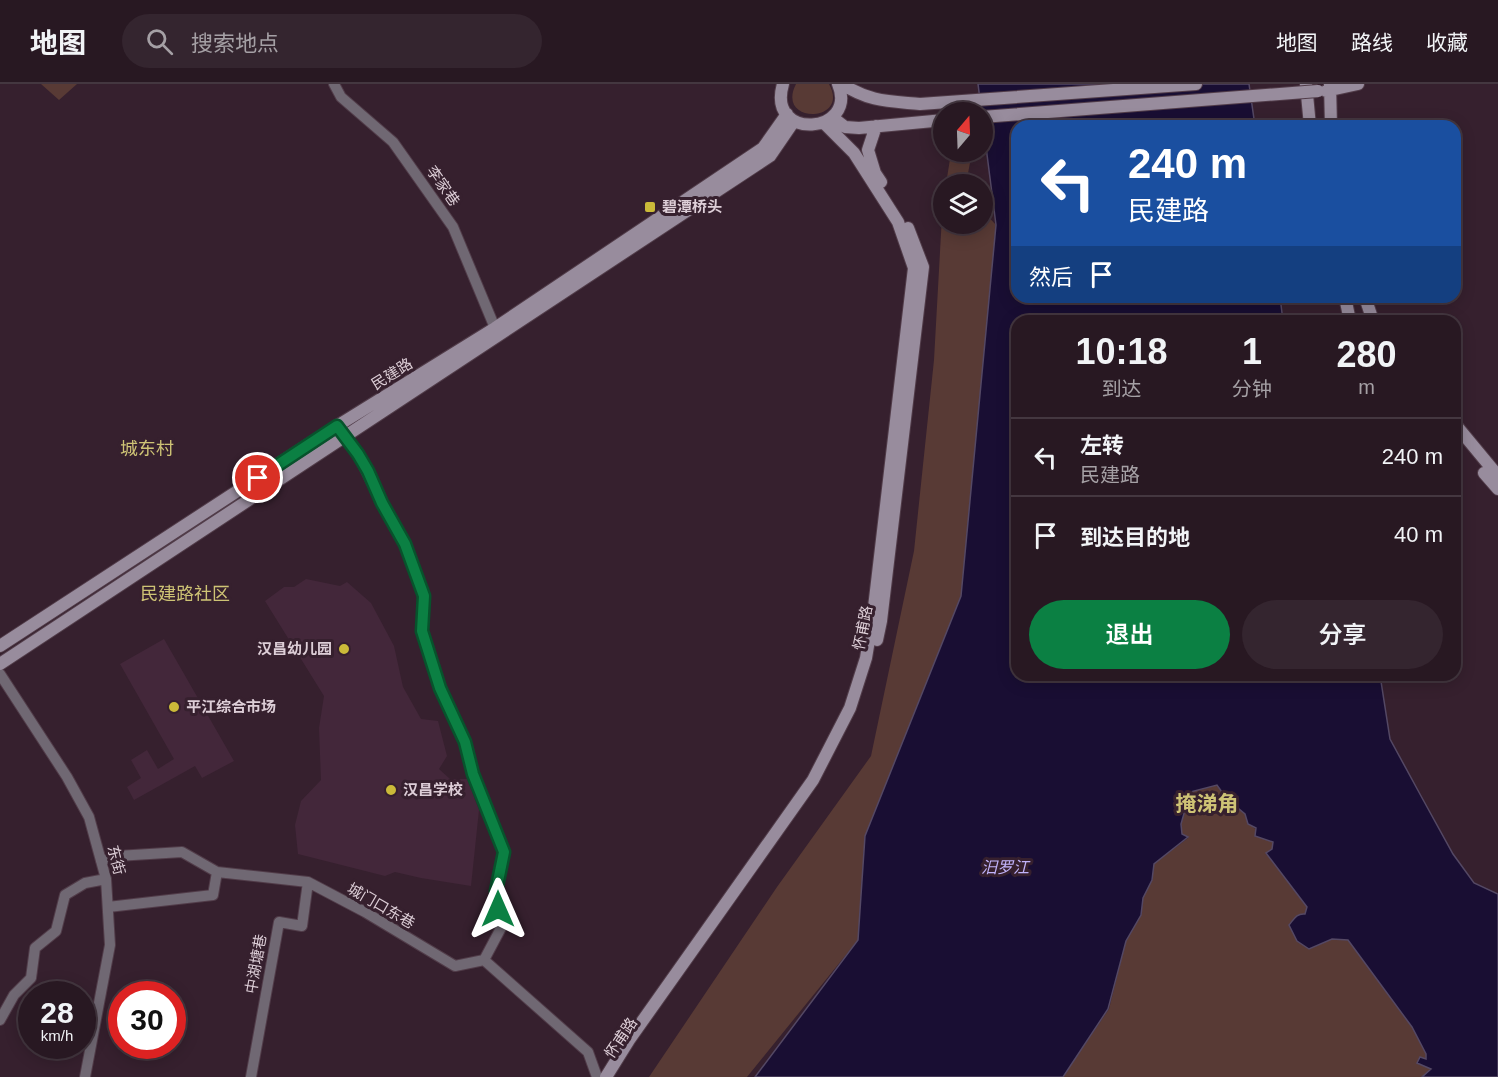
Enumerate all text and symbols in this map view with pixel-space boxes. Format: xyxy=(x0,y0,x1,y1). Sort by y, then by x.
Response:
search box xyxy=(122,14,542,68)
icon: search xyxy=(143,25,176,58)
text: 地图 xyxy=(30,28,86,59)
text: 搜索地点 xyxy=(191,31,279,56)
text: 地图 xyxy=(1276,31,1318,54)
text: 路线 xyxy=(1351,31,1393,54)
text: 收藏 xyxy=(1426,31,1468,54)
north arrow xyxy=(933,102,993,162)
map controls xyxy=(933,102,993,234)
text: 240 m xyxy=(1128,140,1247,187)
icon: left xyxy=(1029,144,1107,222)
street label: 李家巷 xyxy=(424,162,463,209)
button: layers xyxy=(933,174,993,234)
text: 民建路 xyxy=(1128,196,1209,226)
place label: 碧潭桥头 xyxy=(662,198,722,215)
marker: 碧潭桥头 xyxy=(643,200,657,214)
icon: arrive xyxy=(1085,258,1118,291)
text: 然后 xyxy=(1029,265,1073,290)
text: 10:18 xyxy=(1075,331,1168,372)
text: 1 xyxy=(1242,331,1262,372)
text: 280 xyxy=(1336,334,1397,375)
street label: 民建路 xyxy=(368,354,415,393)
text: m xyxy=(1358,376,1375,398)
text: 到达 xyxy=(1101,378,1141,400)
text: 分钟 xyxy=(1232,378,1272,400)
text: 左转 xyxy=(1080,433,1124,458)
district label: 城东村 xyxy=(120,439,174,459)
icon: left xyxy=(1029,441,1062,474)
text: 240 m xyxy=(1382,444,1443,469)
pin xyxy=(232,452,283,503)
icon: arrive xyxy=(241,461,274,494)
text: 民建路 xyxy=(1080,464,1140,486)
icon: arrive xyxy=(1029,519,1062,552)
text: 40 m xyxy=(1394,522,1443,547)
text: 到达目的地 xyxy=(1080,525,1190,550)
district label: 民建路社区 xyxy=(140,584,230,604)
button: 退出 xyxy=(1029,600,1230,669)
button: 分享 xyxy=(1242,600,1443,669)
street label: 怀甫路 xyxy=(850,604,875,652)
place label: 汉昌幼儿园 xyxy=(257,640,332,657)
marker: 汉昌幼儿园 xyxy=(337,642,351,656)
place label: 平江综合市场 xyxy=(186,698,276,715)
marker: 平江综合市场 xyxy=(167,700,181,714)
place label: 汉昌学校 xyxy=(403,781,463,798)
marker: 汉昌学校 xyxy=(384,783,398,797)
district label: 掩涕角 xyxy=(1176,792,1239,815)
street label: 东街 xyxy=(105,843,128,876)
water label: 汨罗江 xyxy=(981,859,1031,876)
position arrow xyxy=(466,877,530,941)
street label: 城门口东巷 xyxy=(345,879,418,932)
street label: 中湖塘巷 xyxy=(242,933,269,995)
speed limit sign: 30 xyxy=(108,981,186,1059)
text: 28 xyxy=(40,996,74,1029)
street label: 怀甫路 xyxy=(601,1014,640,1061)
text: km/h xyxy=(41,1027,73,1044)

